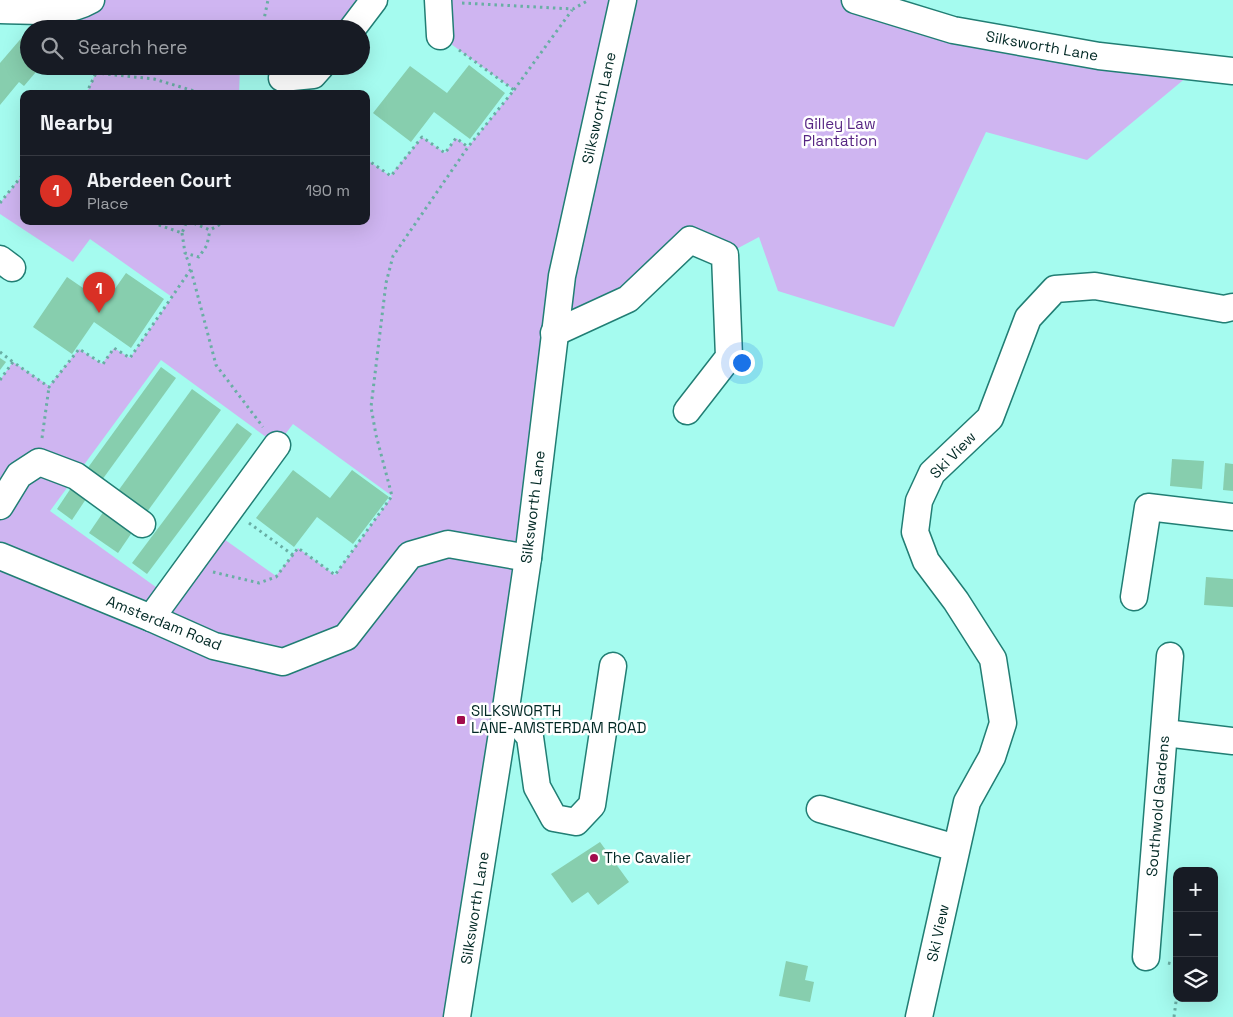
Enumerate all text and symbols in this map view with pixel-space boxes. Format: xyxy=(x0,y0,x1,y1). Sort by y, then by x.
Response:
search box xyxy=(20,20,370,75)
street label: Silksworth Lane xyxy=(984,26,1100,65)
icon: search xyxy=(38,34,66,62)
text: Search here xyxy=(78,35,188,60)
street label: Silksworth Lane xyxy=(577,50,620,166)
text: Nearby xyxy=(40,109,113,136)
park label: Gilley Law Plantation xyxy=(803,114,877,150)
text: Aberdeen Court xyxy=(87,168,232,193)
text: 1 xyxy=(52,180,60,201)
text: 190 m xyxy=(305,180,350,201)
text: Place xyxy=(87,193,129,214)
pin: 1 xyxy=(83,272,115,313)
your location xyxy=(729,350,755,376)
street label: Ski View xyxy=(926,427,980,482)
street label: Silksworth Lane xyxy=(516,449,549,565)
street label: Amsterdam Road xyxy=(104,591,225,654)
place label: SILKSWORTH LANE-AMSTERDAM ROAD xyxy=(471,701,646,737)
marker: SILKSWORTH LANE-AMSTERDAM ROAD xyxy=(455,714,467,726)
street label: Southwold Gardens xyxy=(1142,735,1173,877)
place label: The Cavalier xyxy=(604,848,691,867)
street label: Silksworth Lane xyxy=(456,850,493,966)
marker: The Cavalier xyxy=(588,852,600,864)
map controls xyxy=(1173,867,1218,1002)
button: + xyxy=(1173,867,1218,912)
street label: Ski View xyxy=(922,902,953,963)
button: − xyxy=(1173,912,1218,957)
button: layers xyxy=(1173,957,1218,1002)

